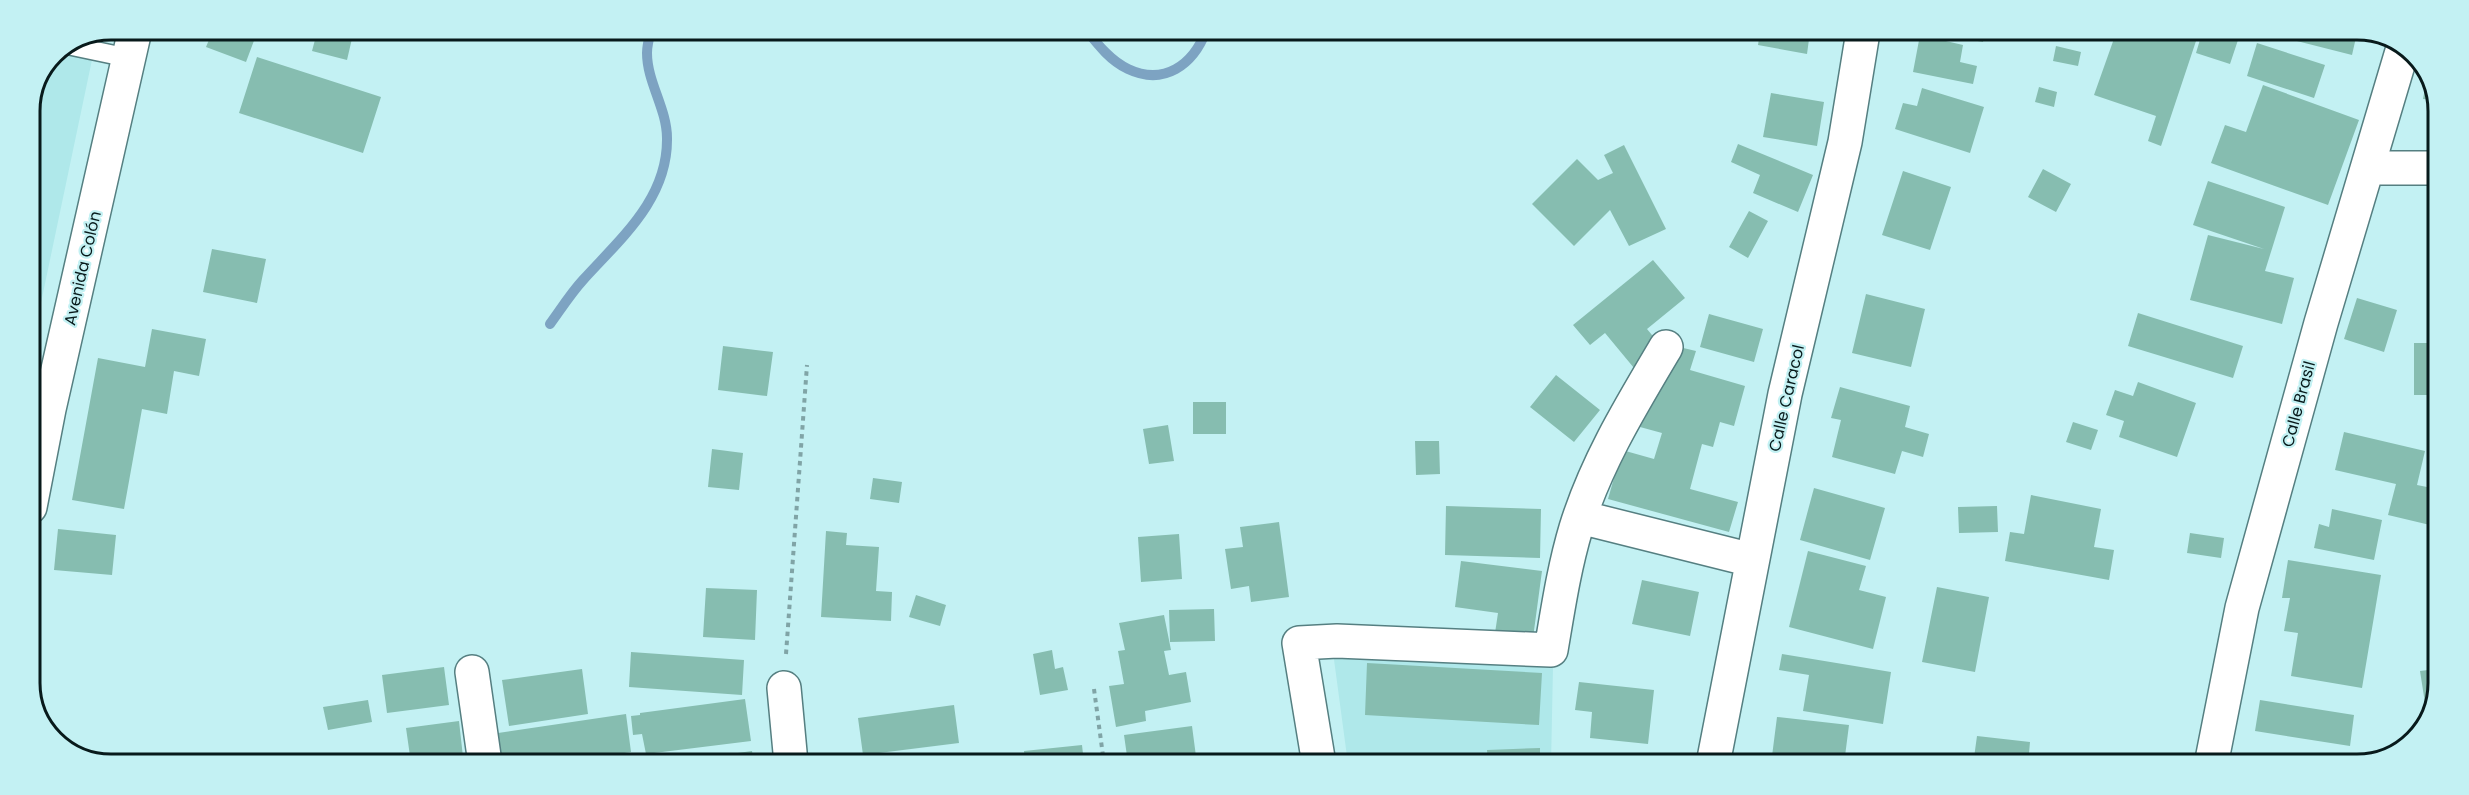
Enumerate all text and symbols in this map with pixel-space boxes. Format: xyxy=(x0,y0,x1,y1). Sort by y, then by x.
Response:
street label: Avenida Colón xyxy=(58,209,107,328)
street label: Calle Caracol xyxy=(1763,342,1810,454)
street label: Calle Brasil xyxy=(2276,359,2321,450)

